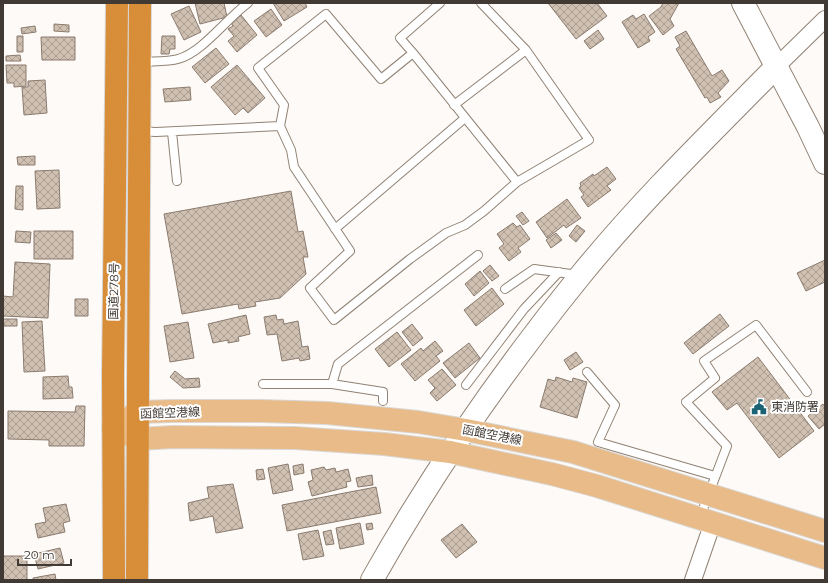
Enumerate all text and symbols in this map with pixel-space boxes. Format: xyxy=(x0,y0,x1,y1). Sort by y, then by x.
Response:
street label: 国道278号 xyxy=(106,262,121,320)
public building icon: 東消防署 xyxy=(750,398,768,416)
place label: 東消防署 xyxy=(771,399,819,414)
street label: 函館空港線 xyxy=(140,404,200,421)
street label: 函館空港線 xyxy=(461,421,523,448)
scale bar xyxy=(18,541,71,567)
text: 20 m xyxy=(24,547,55,562)

